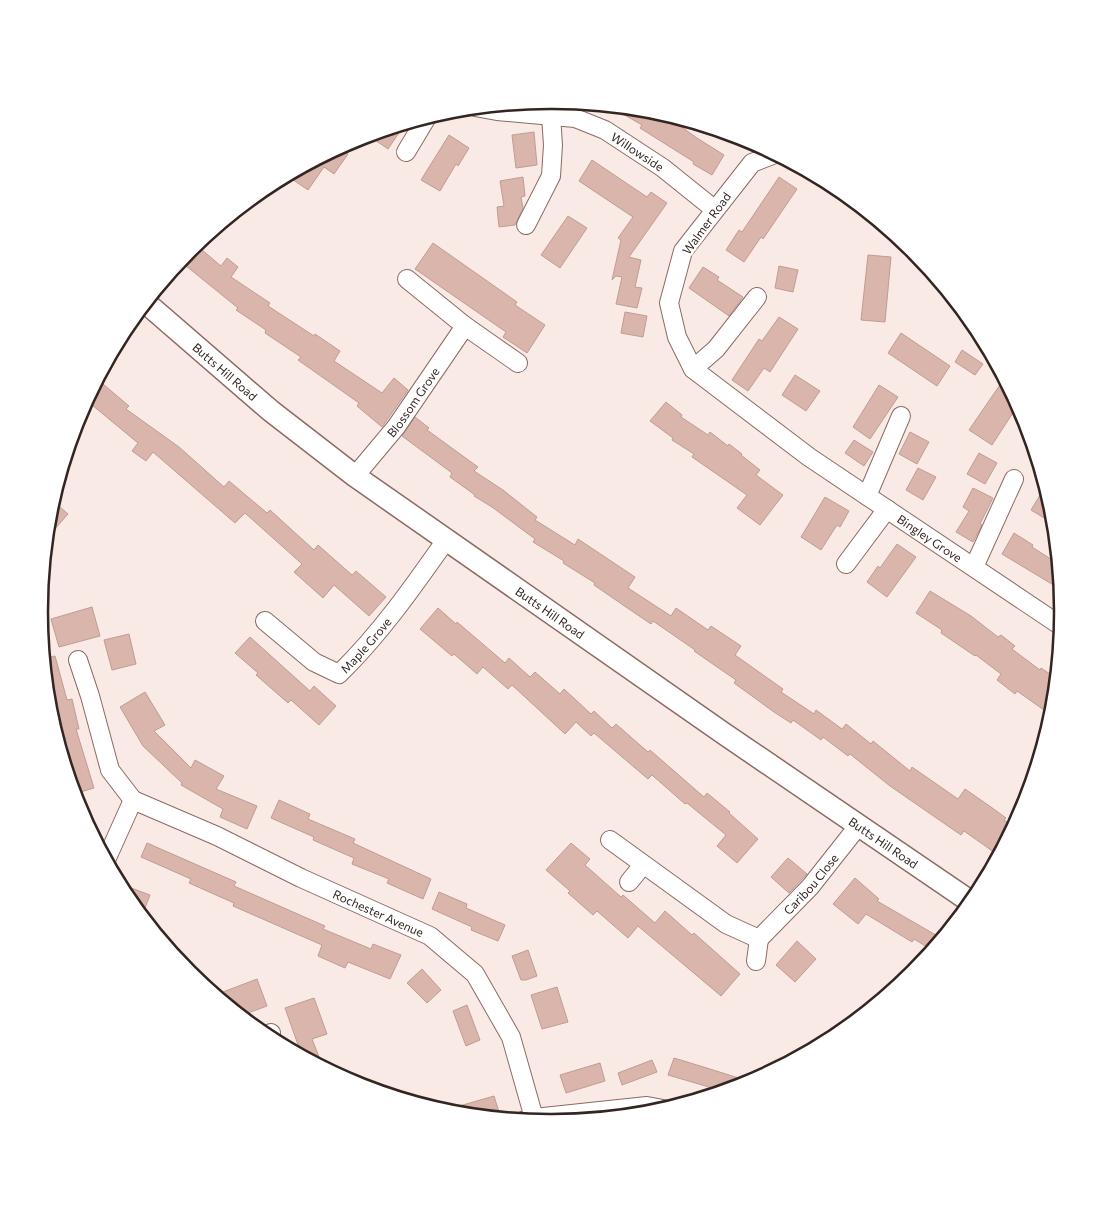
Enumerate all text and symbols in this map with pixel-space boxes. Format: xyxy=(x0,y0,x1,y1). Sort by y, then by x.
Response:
street label: Willowside xyxy=(609,129,667,174)
street label: Walmer Road xyxy=(679,189,733,257)
street label: Butts Hill Road xyxy=(190,340,260,403)
street label: Blossom Grove xyxy=(384,365,442,440)
street label: Bingley Grove xyxy=(895,511,965,565)
street label: Butts Hill Road xyxy=(513,584,587,641)
street label: Maple Grove xyxy=(337,615,394,676)
street label: Butts Hill Road xyxy=(846,814,921,871)
street label: Caribou Close xyxy=(780,851,841,917)
street label: Rochester Avenue xyxy=(331,886,426,939)

